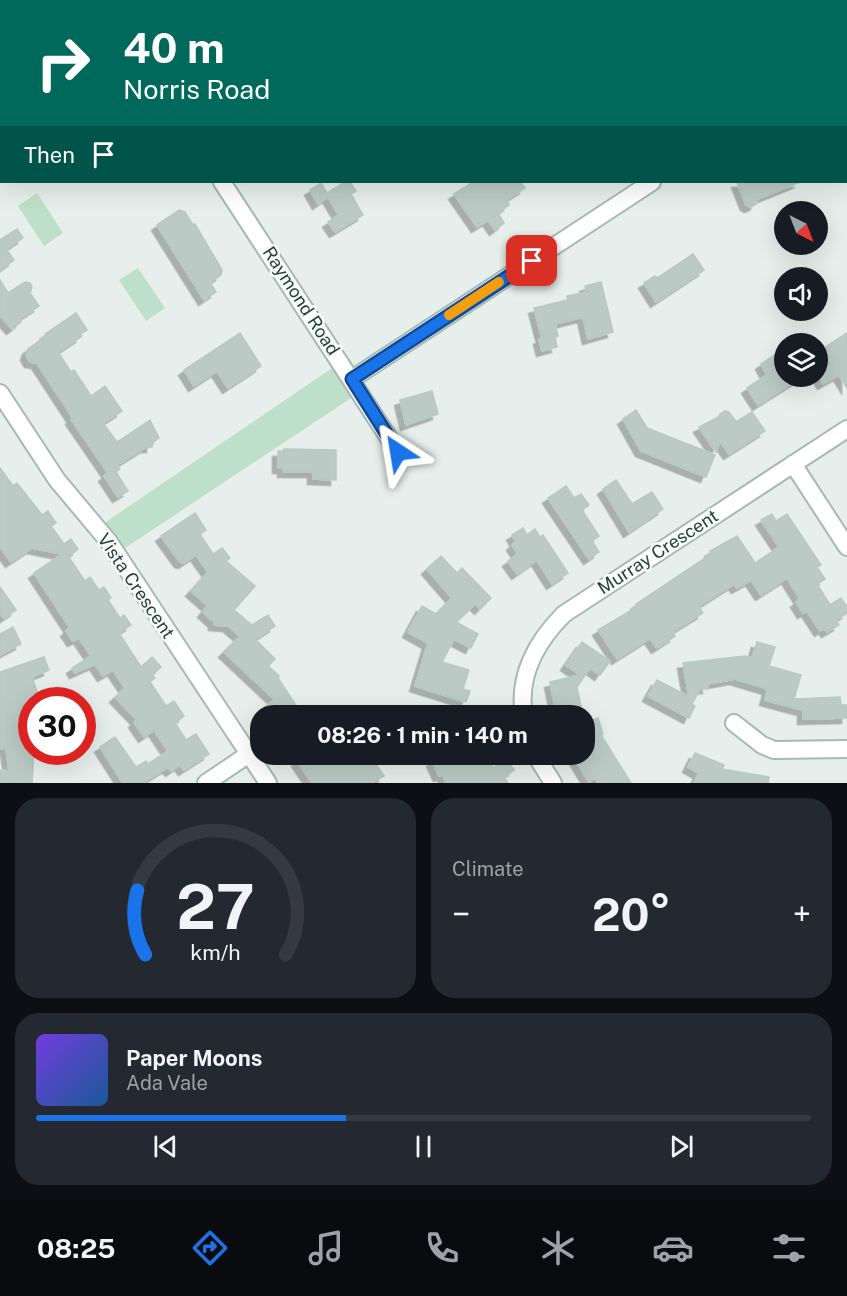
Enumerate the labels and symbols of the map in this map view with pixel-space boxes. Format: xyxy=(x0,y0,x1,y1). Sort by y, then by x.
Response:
north arrow xyxy=(774,201,828,255)
pin xyxy=(506,235,557,286)
street label: Raymond Road xyxy=(259,243,344,359)
position arrow xyxy=(366,420,430,484)
street label: Murray Crescent xyxy=(594,505,722,598)
street label: Vista Crescent xyxy=(94,529,179,642)
speed limit sign: 30 xyxy=(18,687,96,765)

